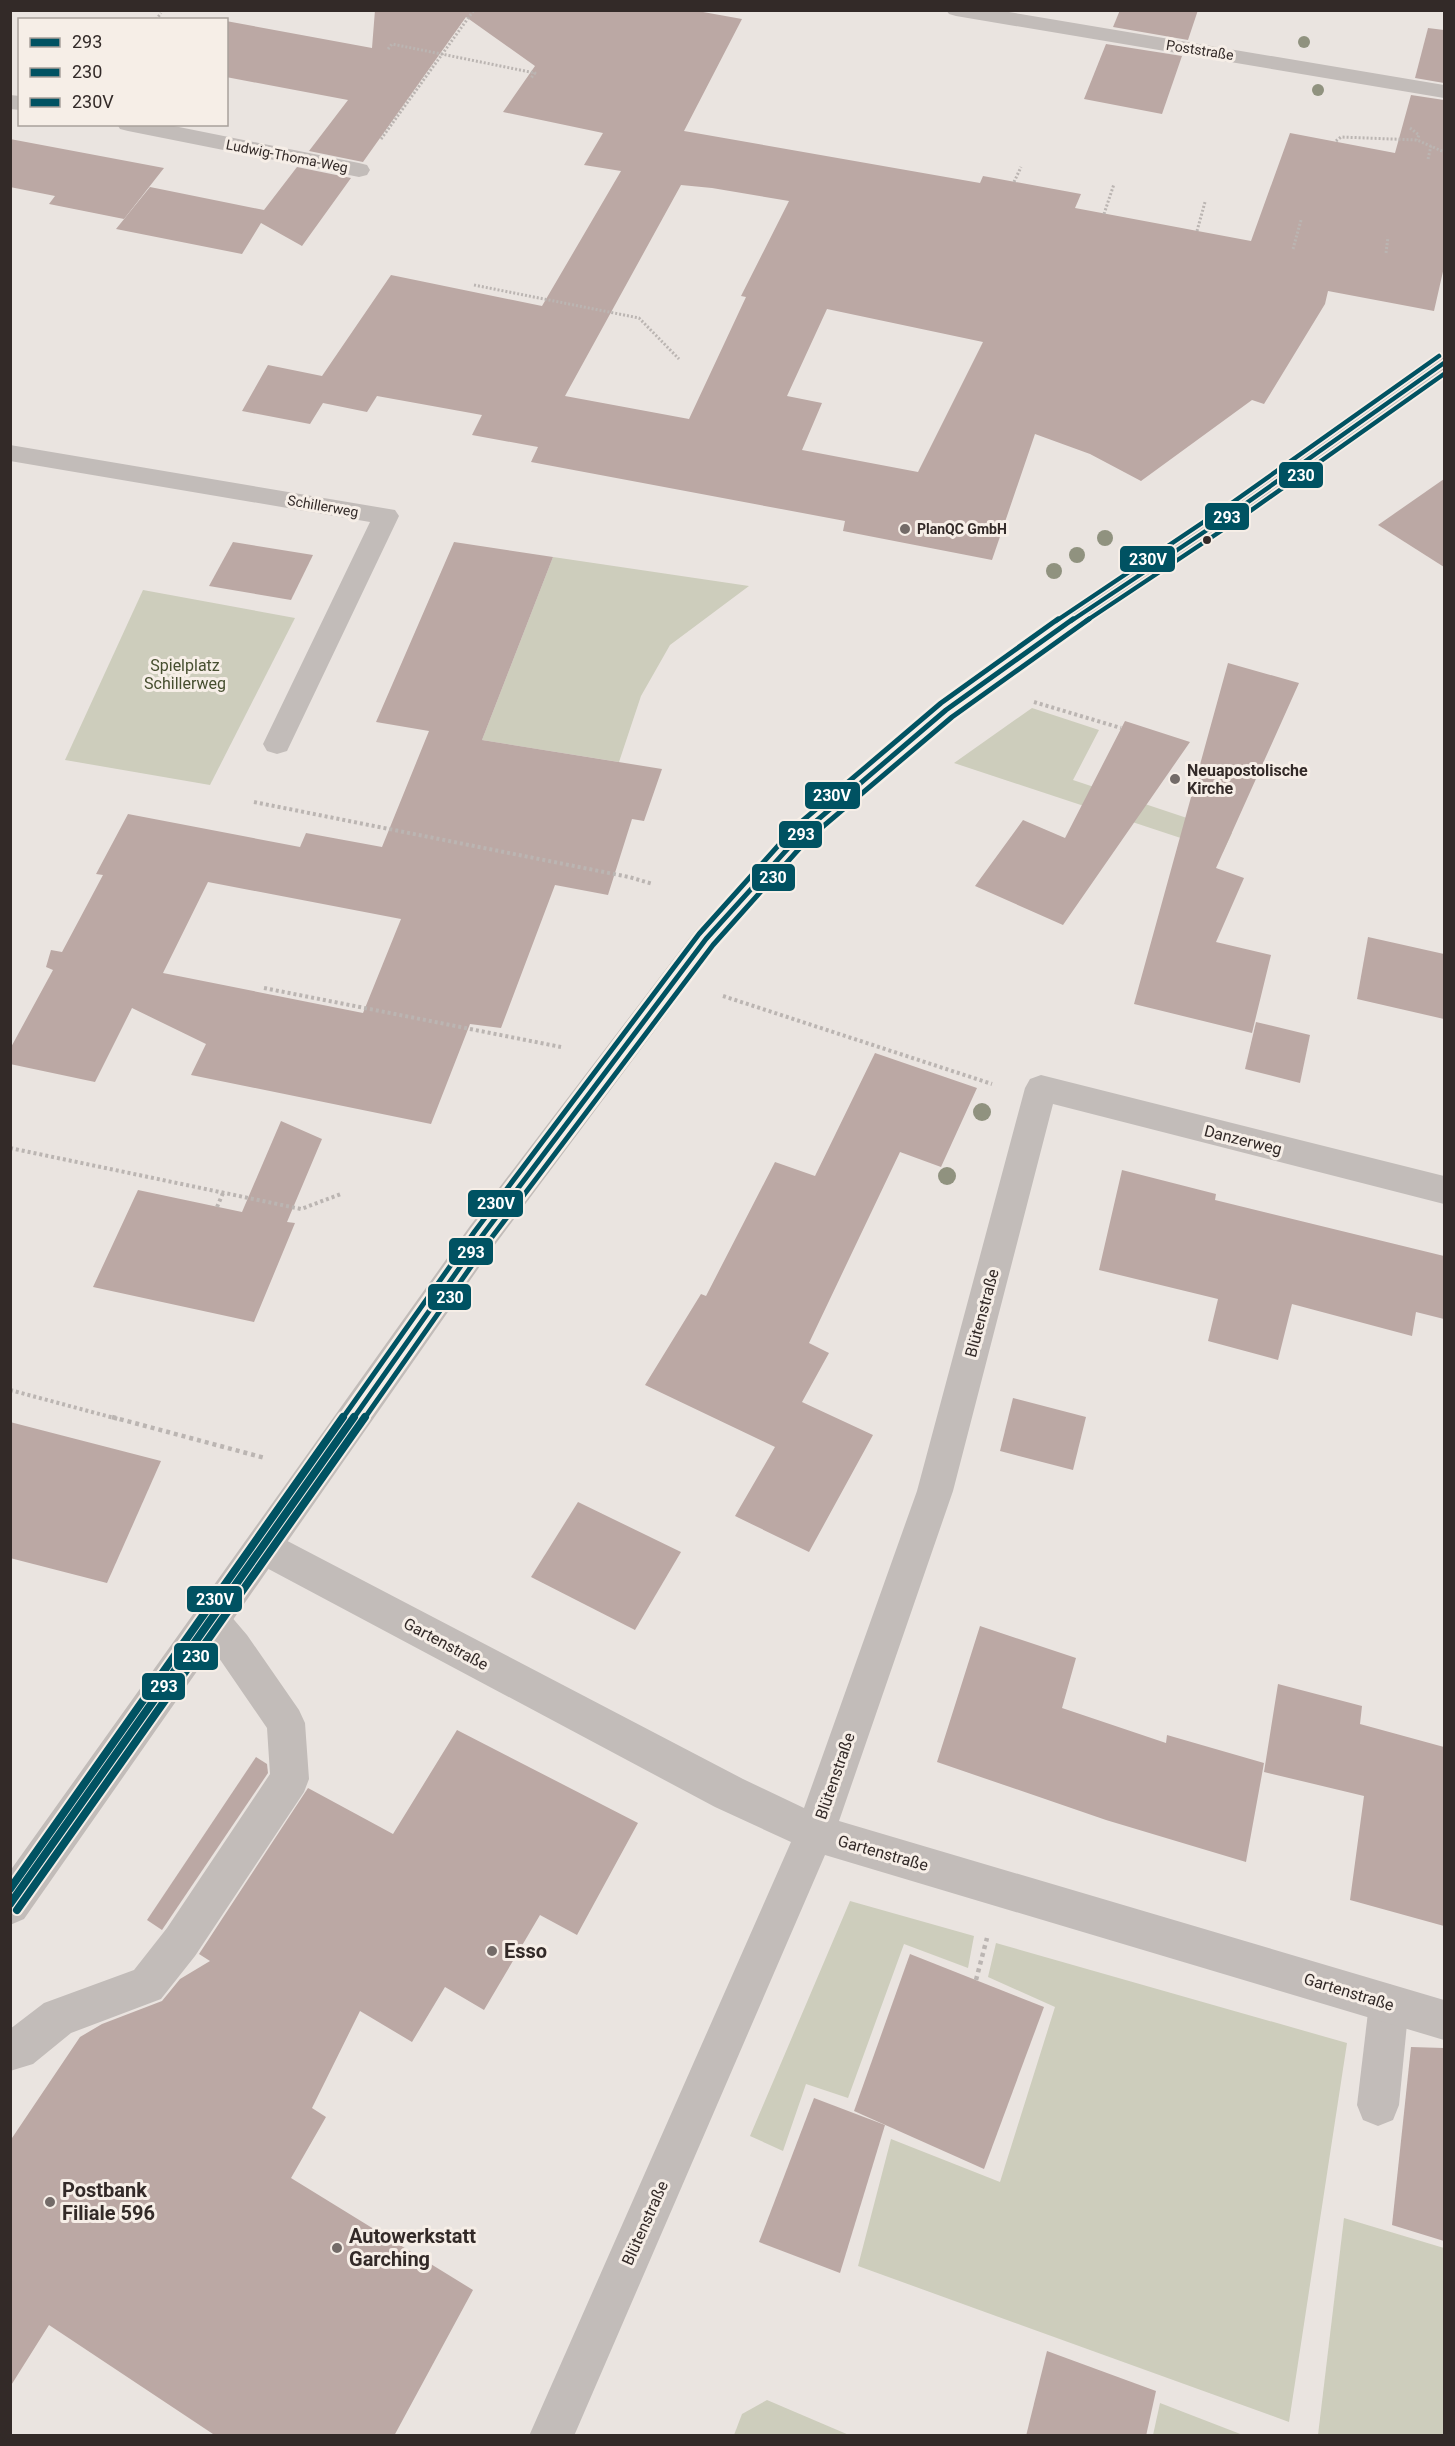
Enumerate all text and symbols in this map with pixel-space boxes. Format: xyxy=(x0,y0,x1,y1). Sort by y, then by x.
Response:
legend xyxy=(18,18,228,126)
text: 293 xyxy=(72,31,102,52)
street label: Poststraße xyxy=(1165,37,1235,63)
text: 230 xyxy=(72,61,102,82)
text: 230V xyxy=(72,91,114,112)
street label: Ludwig-Thoma-Weg xyxy=(225,136,349,176)
line badge: 230 xyxy=(1278,461,1324,489)
text: 230 xyxy=(1287,466,1315,485)
street label: Schillerweg xyxy=(286,492,360,520)
line badge: 293 xyxy=(1204,502,1250,531)
text: 293 xyxy=(1213,508,1241,527)
place label: PlanQC GmbH xyxy=(917,521,1007,537)
marker: PlanQC GmbH xyxy=(898,522,912,536)
unlabelled marker xyxy=(1201,534,1213,546)
line badge: 230V xyxy=(1119,545,1176,573)
text: 230V xyxy=(1129,550,1168,569)
park label: Spielplatz Schillerweg xyxy=(144,656,226,693)
place label: Neuapostolische Kirche xyxy=(1187,761,1308,798)
marker: Neuapostolische Kirche xyxy=(1168,772,1182,786)
line badge: 230V xyxy=(804,781,861,810)
text: 230V xyxy=(813,786,852,805)
line badge: 293 xyxy=(778,820,823,849)
text: 293 xyxy=(787,825,815,844)
line badge: 230 xyxy=(751,863,796,892)
text: 230 xyxy=(759,868,787,887)
street label: Danzerweg xyxy=(1202,1121,1284,1159)
line badge: 230V xyxy=(467,1189,524,1218)
text: 230V xyxy=(477,1194,516,1213)
line badge: 293 xyxy=(448,1237,494,1266)
text: 293 xyxy=(457,1243,485,1262)
street label: Blütenstraße xyxy=(961,1267,1003,1359)
line badge: 230 xyxy=(427,1283,472,1311)
text: 230 xyxy=(436,1288,464,1307)
line badge: 230V xyxy=(186,1585,243,1613)
text: 230V xyxy=(196,1590,235,1609)
street label: Gartenstraße xyxy=(400,1614,492,1674)
line badge: 230 xyxy=(173,1642,219,1671)
text: 230 xyxy=(182,1647,210,1666)
line badge: 293 xyxy=(141,1672,186,1701)
text: 293 xyxy=(150,1677,178,1696)
street label: Blütenstraße xyxy=(811,1730,859,1822)
street label: Gartenstraße xyxy=(836,1831,930,1875)
place label: Esso xyxy=(504,1939,547,1963)
marker: Esso xyxy=(485,1944,499,1958)
street label: Gartenstraße xyxy=(1302,1969,1396,2015)
place label: Postbank Filiale 596 xyxy=(62,2178,155,2225)
street label: Blütenstraße xyxy=(618,2178,672,2268)
marker: Postbank Filiale 596 xyxy=(43,2195,57,2209)
place label: Autowerkstatt Garching xyxy=(349,2224,476,2271)
marker: Autowerkstatt Garching xyxy=(330,2241,344,2255)

